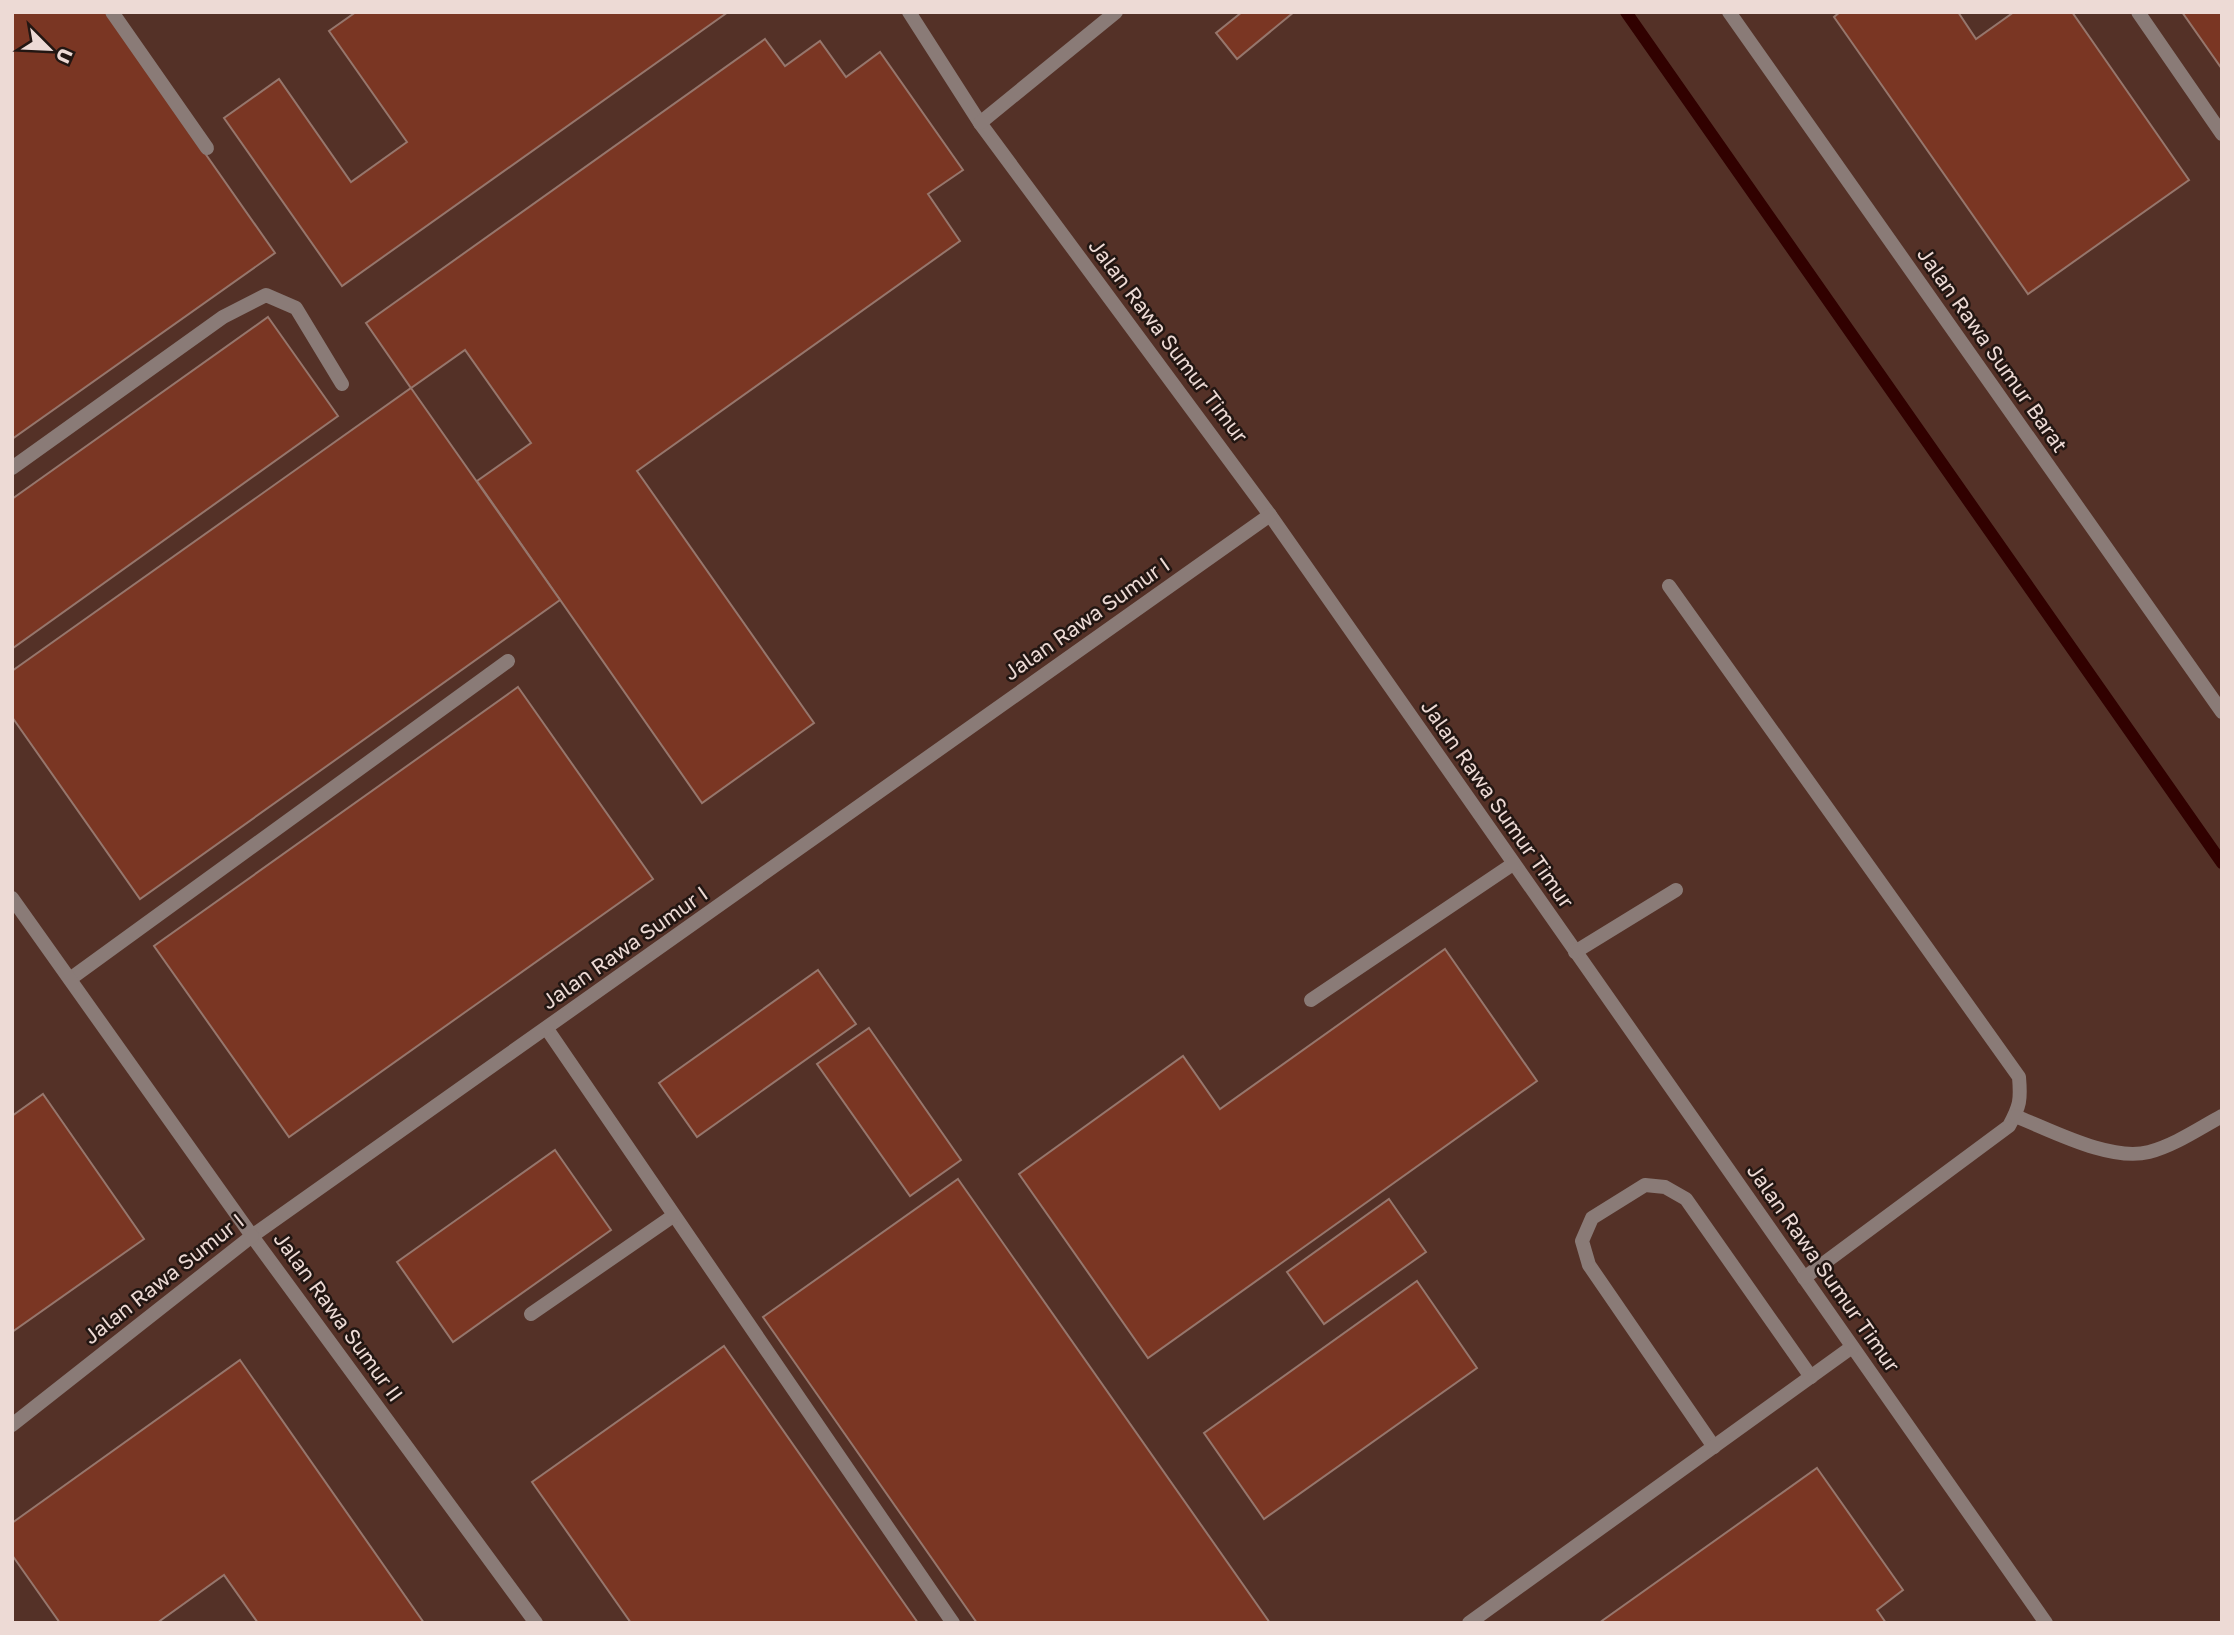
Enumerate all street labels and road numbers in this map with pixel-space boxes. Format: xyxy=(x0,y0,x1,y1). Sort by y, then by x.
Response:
street label: Jalan Rawa Sumur Timur xyxy=(1084,233,1254,448)
street label: Jalan Rawa Sumur Barat xyxy=(1912,242,2074,457)
street label: Jalan Rawa Sumur I xyxy=(998,551,1175,685)
street label: Jalan Rawa Sumur Timur xyxy=(1416,694,1580,913)
street label: Jalan Rawa Sumur I xyxy=(536,880,713,1014)
street label: Jalan Rawa Sumur Timur xyxy=(1742,1158,1906,1377)
street label: Jalan Rawa Sumur I xyxy=(78,1207,249,1349)
street label: Jalan Rawa Sumur II xyxy=(268,1226,409,1406)

